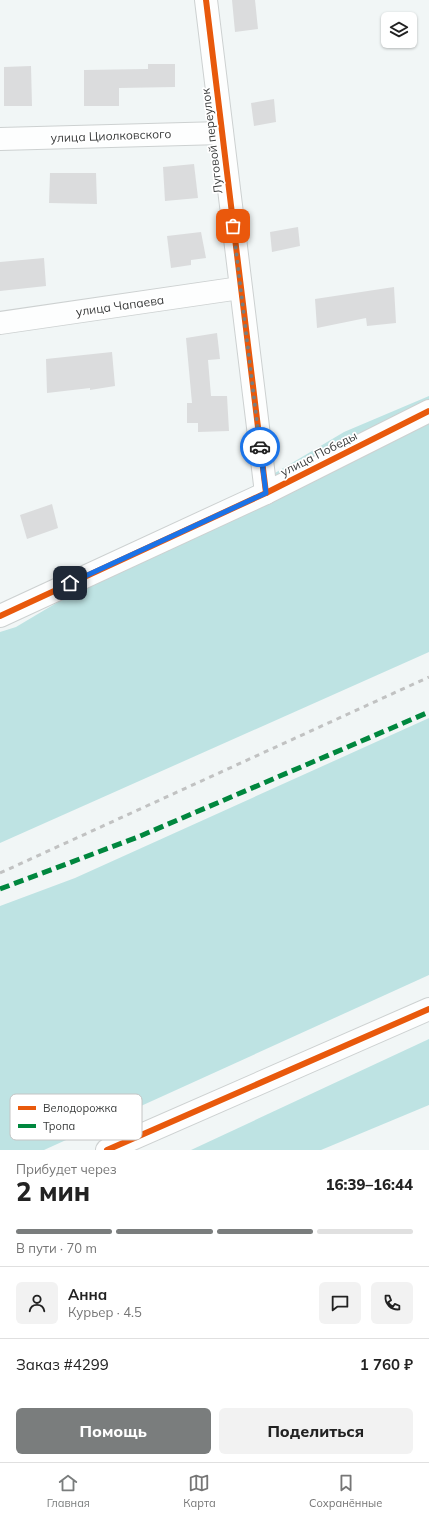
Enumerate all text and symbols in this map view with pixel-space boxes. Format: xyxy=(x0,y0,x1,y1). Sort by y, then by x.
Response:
map controls xyxy=(381,12,417,48)
button: layers xyxy=(381,12,417,48)
street label: Луговой переулок xyxy=(198,87,225,195)
street label: улица Циолковского xyxy=(50,126,172,145)
pin xyxy=(216,209,250,243)
icon: bag xyxy=(222,215,244,237)
street label: улица Чапаева xyxy=(75,292,165,319)
courier xyxy=(240,427,280,467)
street label: улица Победы xyxy=(278,428,360,479)
icon: car xyxy=(249,436,271,458)
pin xyxy=(53,566,87,600)
icon: home xyxy=(59,572,81,594)
legend xyxy=(10,1094,142,1140)
text: Велодорожка xyxy=(43,1101,117,1115)
text: Тропа xyxy=(43,1119,75,1133)
text: Прибудет через xyxy=(16,1161,117,1177)
text: 2 мин xyxy=(16,1175,90,1208)
text: 16:39–16:44 xyxy=(326,1175,413,1194)
text: В пути · 70 m xyxy=(16,1240,97,1256)
button: person xyxy=(16,1282,58,1324)
button: chat xyxy=(319,1282,361,1324)
button: phone xyxy=(371,1282,413,1324)
text: Анна xyxy=(68,1285,107,1304)
text: Курьер · 4.5 xyxy=(68,1304,142,1320)
text: Заказ #4299 xyxy=(16,1355,109,1374)
text: 1 760 ₽ xyxy=(360,1355,413,1374)
button: Помощь xyxy=(16,1408,211,1454)
button: Поделиться xyxy=(219,1408,413,1454)
tab: Главная xyxy=(47,1472,90,1510)
tab: Карта xyxy=(183,1472,216,1510)
tab: Сохранённые xyxy=(309,1472,382,1510)

